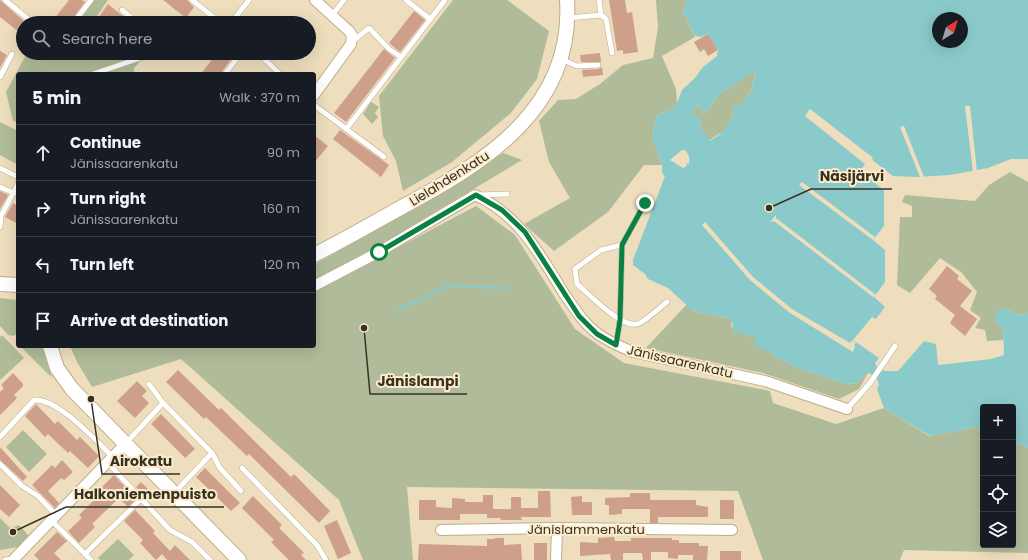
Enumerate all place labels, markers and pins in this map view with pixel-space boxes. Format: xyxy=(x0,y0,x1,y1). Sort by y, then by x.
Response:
callout: Näsijärvi xyxy=(811,163,892,189)
callout: Jänislampi xyxy=(370,368,467,394)
callout: Airokatu xyxy=(102,448,180,474)
callout: Halkoniemenpuisto xyxy=(66,481,224,507)

